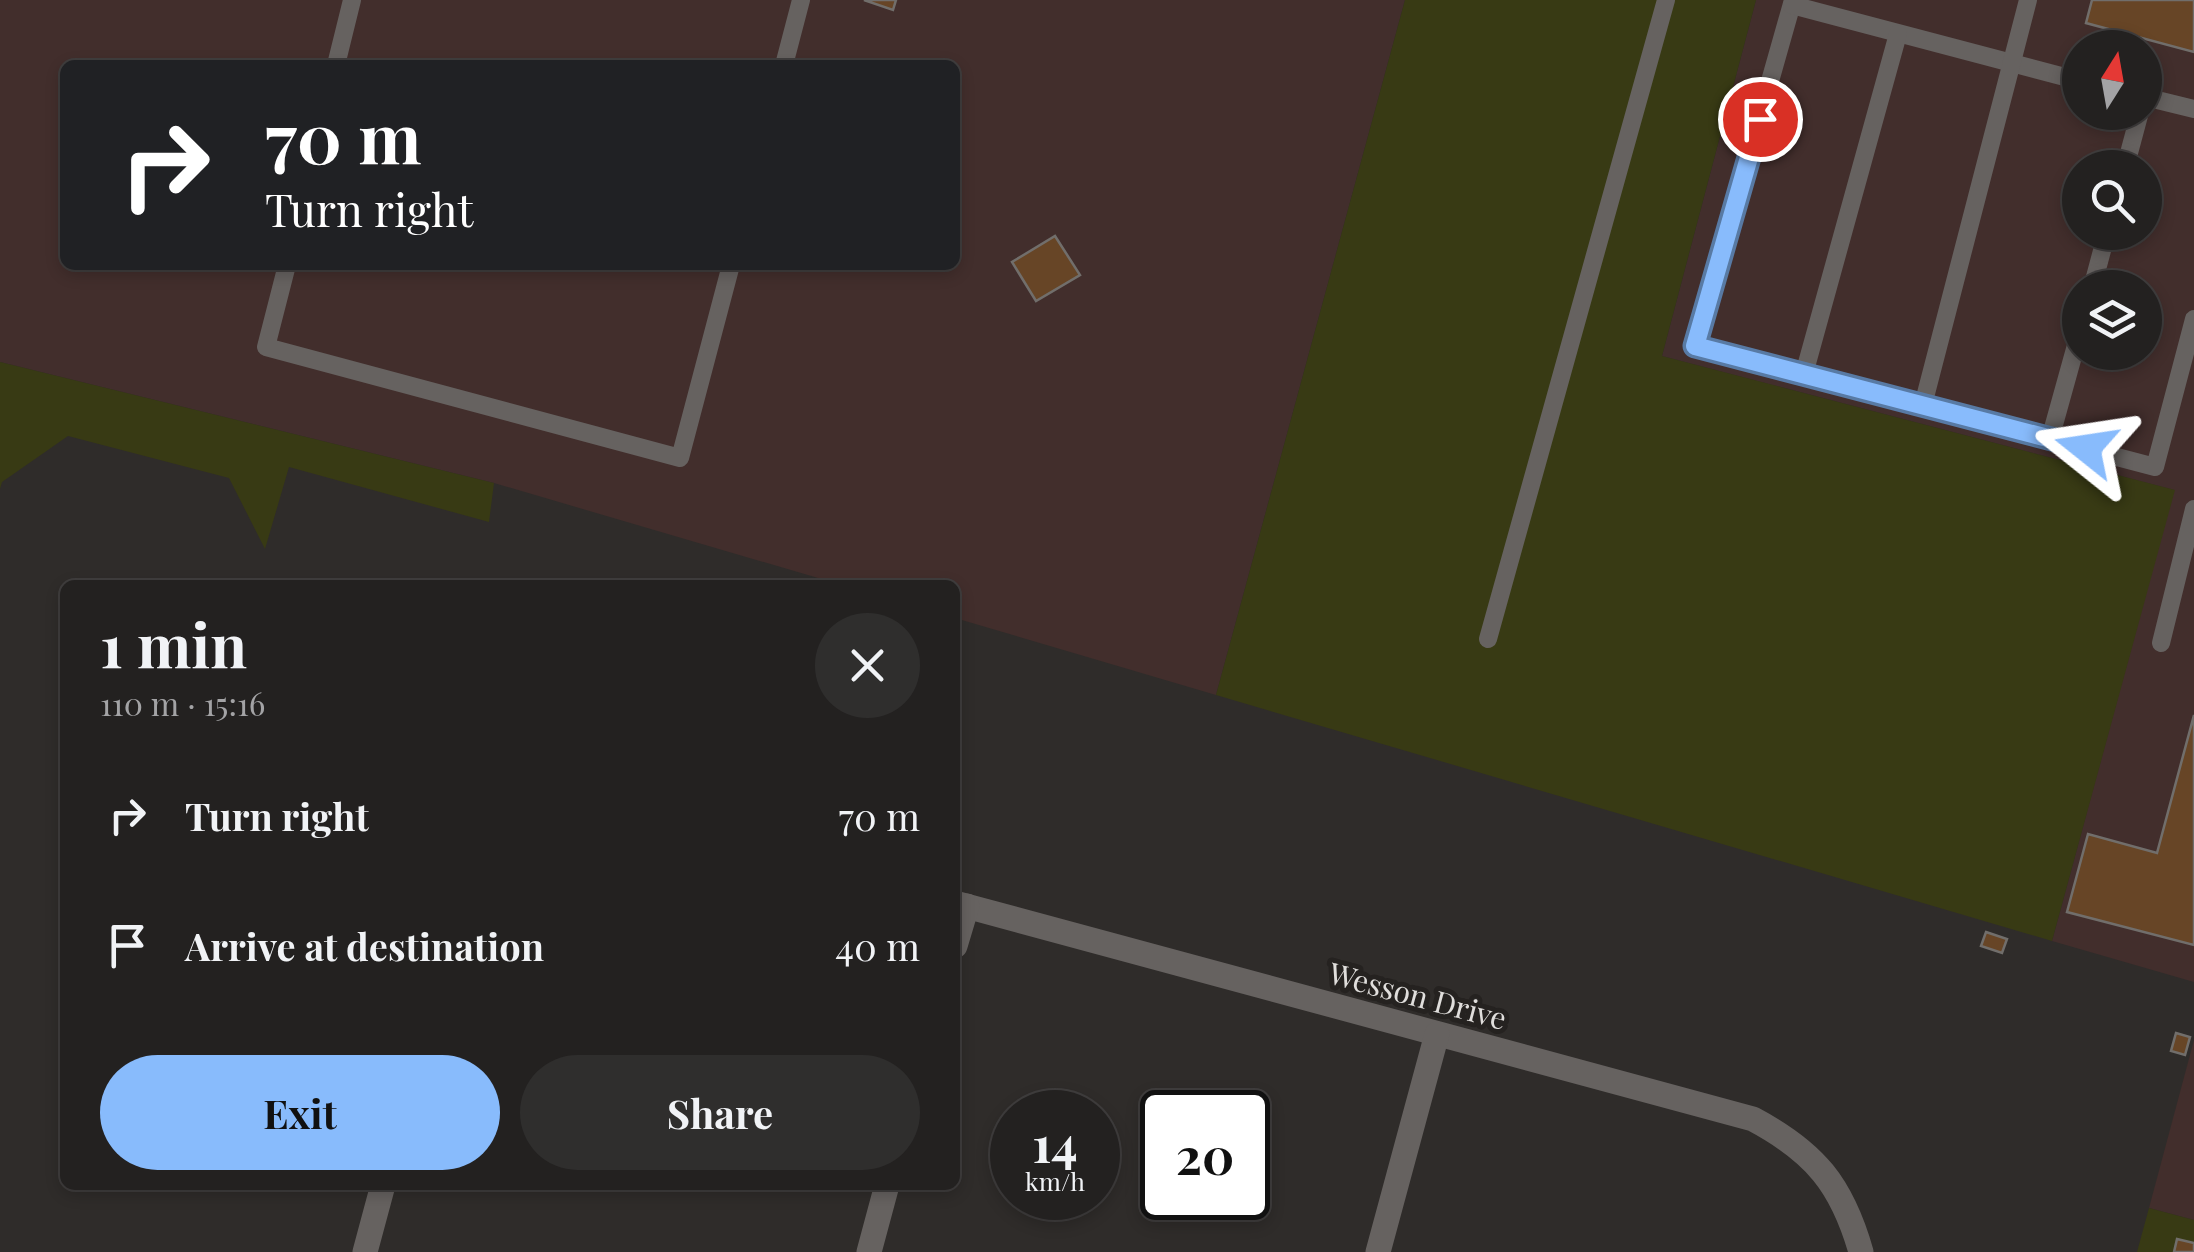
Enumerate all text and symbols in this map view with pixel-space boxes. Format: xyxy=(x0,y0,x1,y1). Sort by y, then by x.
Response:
north arrow xyxy=(2062,30,2162,130)
map controls xyxy=(2062,30,2162,370)
pin xyxy=(1718,77,1803,162)
text: 70 m xyxy=(265,88,422,182)
icon: arrive xyxy=(1733,92,1788,147)
icon: right xyxy=(100,100,230,230)
button: search xyxy=(2062,150,2162,250)
text: Turn right xyxy=(265,178,473,238)
button: layers xyxy=(2062,270,2162,370)
position arrow xyxy=(2034,396,2138,500)
text: 1 min xyxy=(100,603,247,683)
button: close xyxy=(815,613,920,718)
text: 110 m · 15:16 xyxy=(100,681,265,724)
icon: right xyxy=(100,788,155,843)
text: Turn right xyxy=(185,790,369,841)
text: 70 m xyxy=(839,790,920,841)
icon: arrive xyxy=(100,918,155,973)
text: Arrive at destination xyxy=(185,920,544,971)
text: 40 m xyxy=(835,920,920,971)
street label: Wesson Drive xyxy=(1324,952,1511,1038)
button: Exit xyxy=(100,1055,500,1170)
button: Share xyxy=(520,1055,920,1170)
speed limit sign: 20 xyxy=(1140,1090,1270,1220)
text: 14 xyxy=(1032,1109,1078,1176)
text: km/h xyxy=(1025,1164,1085,1197)

